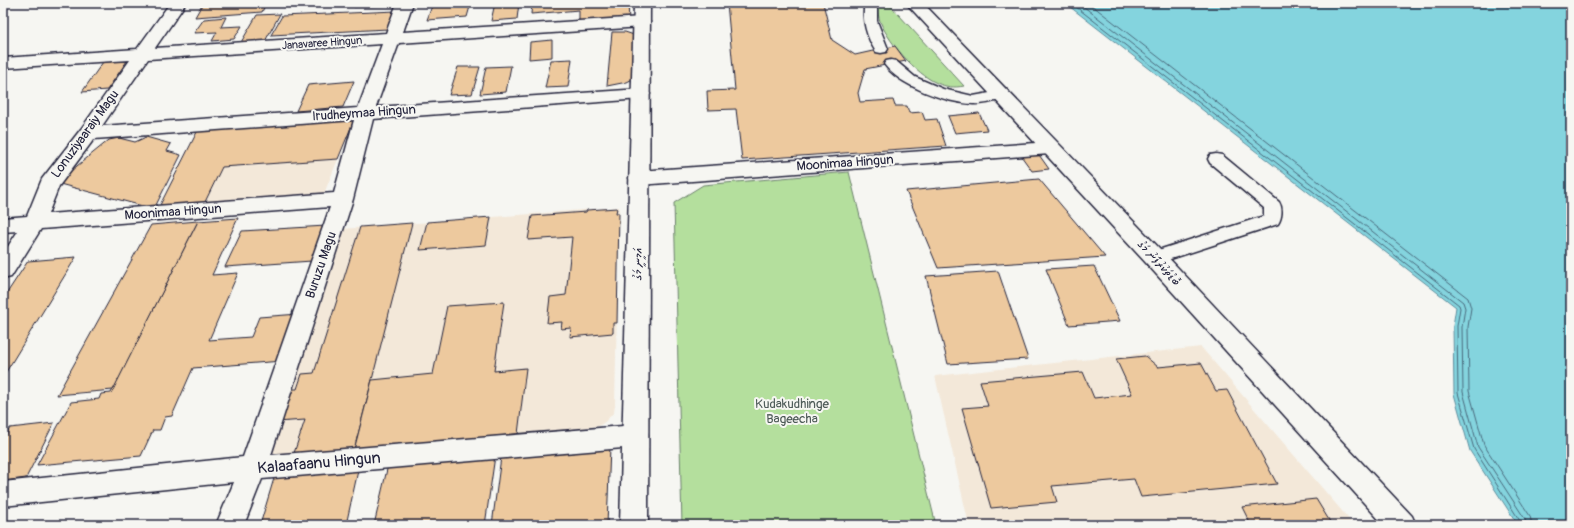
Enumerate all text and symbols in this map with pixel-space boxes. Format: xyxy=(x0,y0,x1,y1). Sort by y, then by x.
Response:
street label: Janavaree Hingun xyxy=(281,34,363,52)
street label: Lonuziyaaraiy Magu xyxy=(48,87,122,181)
street label: Irudheymaa Hingun xyxy=(312,101,416,125)
street label: Moonimaa Hingun xyxy=(796,152,894,174)
street label: Moonimaa Hingun xyxy=(124,201,222,223)
street label: Buruzu Magu xyxy=(302,229,340,301)
street label: ބޮޑުތަކުރުފާނު މަގު xyxy=(1133,236,1184,289)
street label: އަމީނީ މަގު xyxy=(630,248,646,281)
park label: Kudakudhinge Bageecha xyxy=(755,396,830,427)
street label: Kalaafaanu Hingun xyxy=(257,448,381,478)

